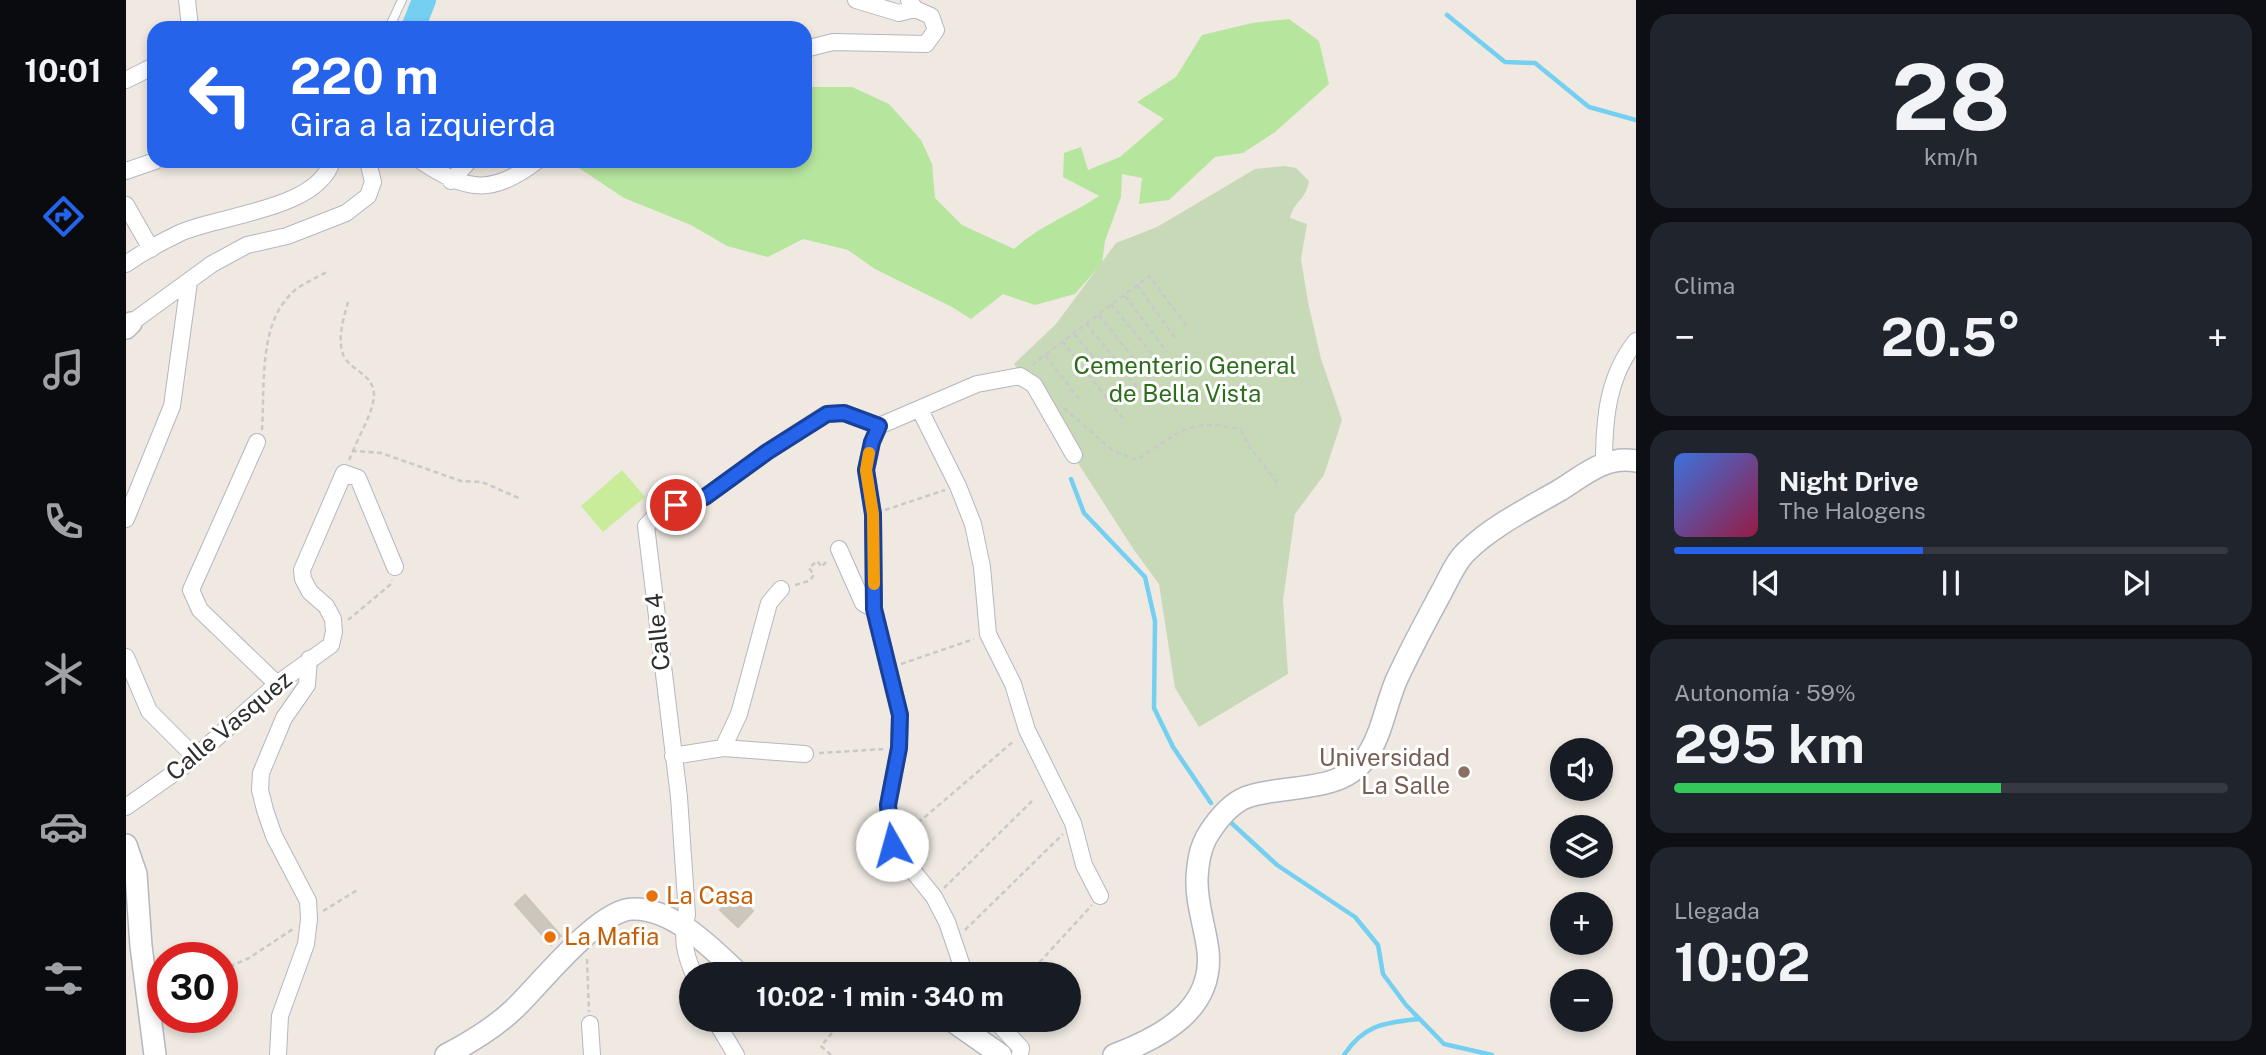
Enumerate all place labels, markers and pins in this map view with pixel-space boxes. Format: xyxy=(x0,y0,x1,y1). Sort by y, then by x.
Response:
pin xyxy=(646,475,706,535)
place label: Universidad La Salle xyxy=(1319,743,1450,799)
marker: Universidad La Salle xyxy=(1456,764,1472,780)
place label: La Casa xyxy=(666,881,754,909)
marker: La Casa xyxy=(644,888,660,904)
place label: La Mafia xyxy=(564,922,659,950)
marker: La Mafia xyxy=(542,929,558,945)

